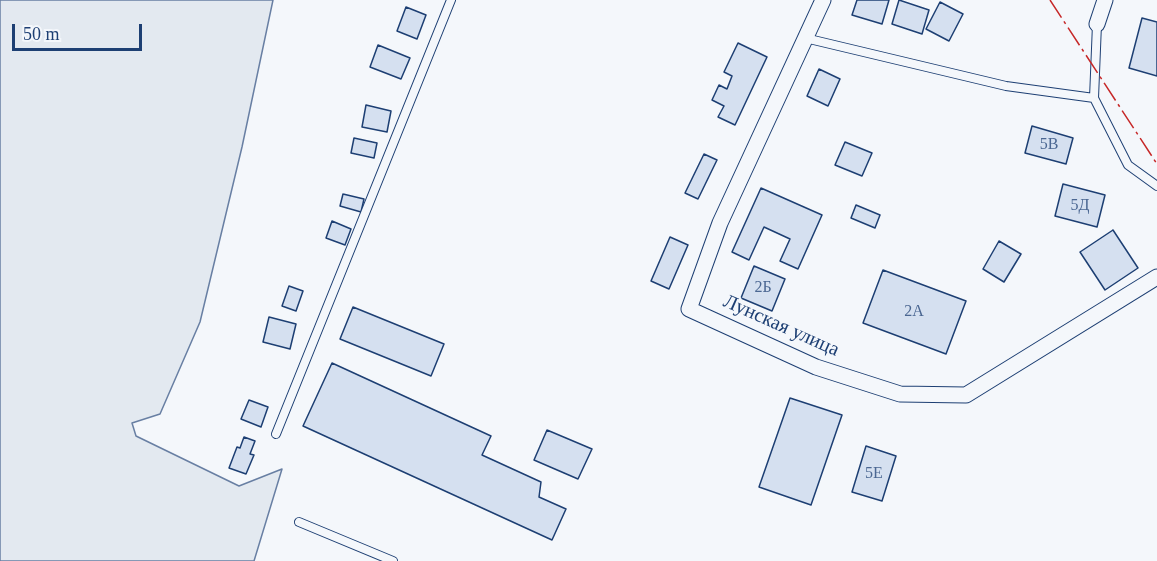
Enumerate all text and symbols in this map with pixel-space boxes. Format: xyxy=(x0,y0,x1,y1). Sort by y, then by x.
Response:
scale bar xyxy=(15,12,146,50)
text: 50 m xyxy=(23,24,60,44)
house number: 5В xyxy=(1040,135,1058,155)
house number: 5Д xyxy=(1071,196,1089,216)
house number: 2Б xyxy=(754,278,772,298)
street label: Лунская улица xyxy=(719,290,843,362)
house number: 2А xyxy=(904,302,924,322)
house number: 5Е xyxy=(865,464,883,484)

